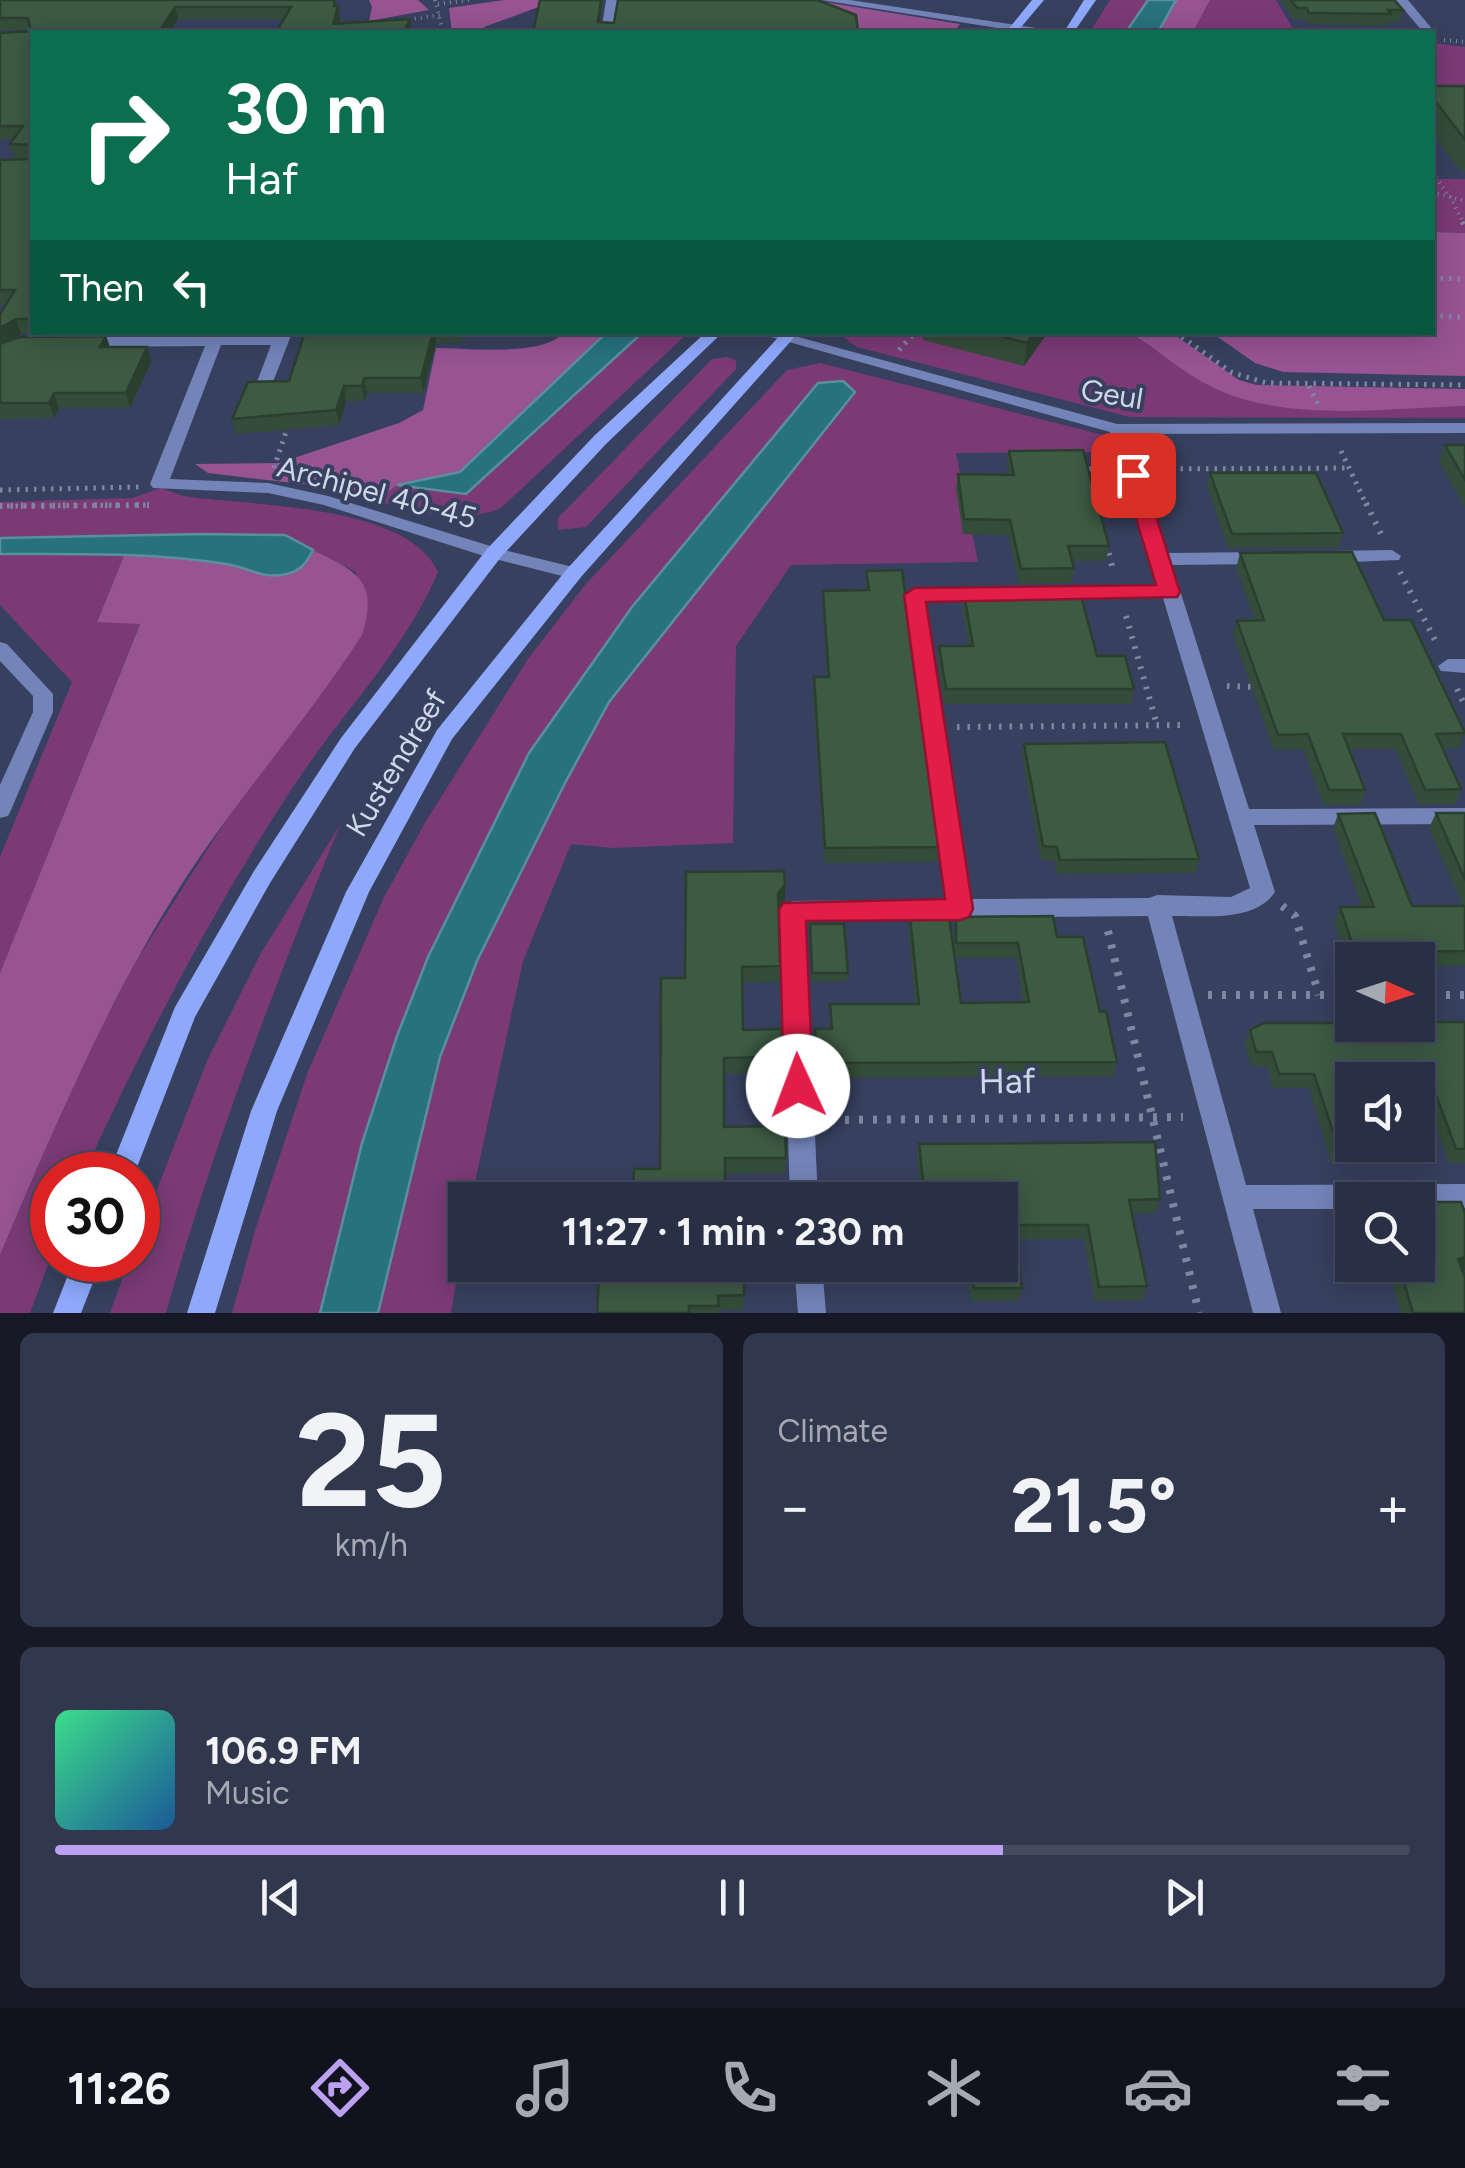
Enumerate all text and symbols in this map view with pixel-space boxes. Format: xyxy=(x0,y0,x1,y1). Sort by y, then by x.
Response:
text: 30 m xyxy=(225,66,387,151)
icon: right xyxy=(60,70,190,200)
text: Haf xyxy=(225,151,298,205)
icon: left xyxy=(164,260,219,315)
text: Then xyxy=(60,265,144,311)
street label: Geul xyxy=(1078,371,1146,417)
pin xyxy=(1091,433,1176,518)
street label: Archipel 40-45 xyxy=(273,448,481,536)
icon: arrive xyxy=(1106,448,1161,503)
street label: Kustendreef xyxy=(338,683,454,843)
north arrow xyxy=(1335,942,1435,1042)
map controls xyxy=(1335,942,1435,1282)
position arrow xyxy=(746,1034,850,1138)
street label: Haf xyxy=(978,1060,1036,1102)
button: sound xyxy=(1335,1062,1435,1162)
speed limit sign: 30 xyxy=(30,1152,160,1282)
button: search xyxy=(1335,1182,1435,1282)
text: 11:27 · 1 min · 230 m xyxy=(562,1209,904,1255)
text: 25 xyxy=(296,1383,447,1539)
text: Climate xyxy=(778,1412,888,1450)
text: 21.5° xyxy=(1011,1461,1177,1551)
text: − xyxy=(778,1474,812,1540)
text: + xyxy=(1376,1474,1410,1540)
text: km/h xyxy=(335,1526,408,1564)
text: 106.9 FM xyxy=(205,1728,362,1774)
text: Music xyxy=(205,1774,290,1812)
icon: previous xyxy=(253,1870,308,1925)
icon: pause xyxy=(705,1870,760,1925)
icon: next xyxy=(1157,1870,1212,1925)
icon: directions xyxy=(305,2053,375,2123)
icon: music xyxy=(510,2053,580,2123)
icon: phone xyxy=(714,2053,784,2123)
icon: climate xyxy=(919,2053,989,2123)
icon: car xyxy=(1123,2053,1193,2123)
icon: filters xyxy=(1328,2053,1398,2123)
text: 11:26 xyxy=(67,2061,171,2115)

